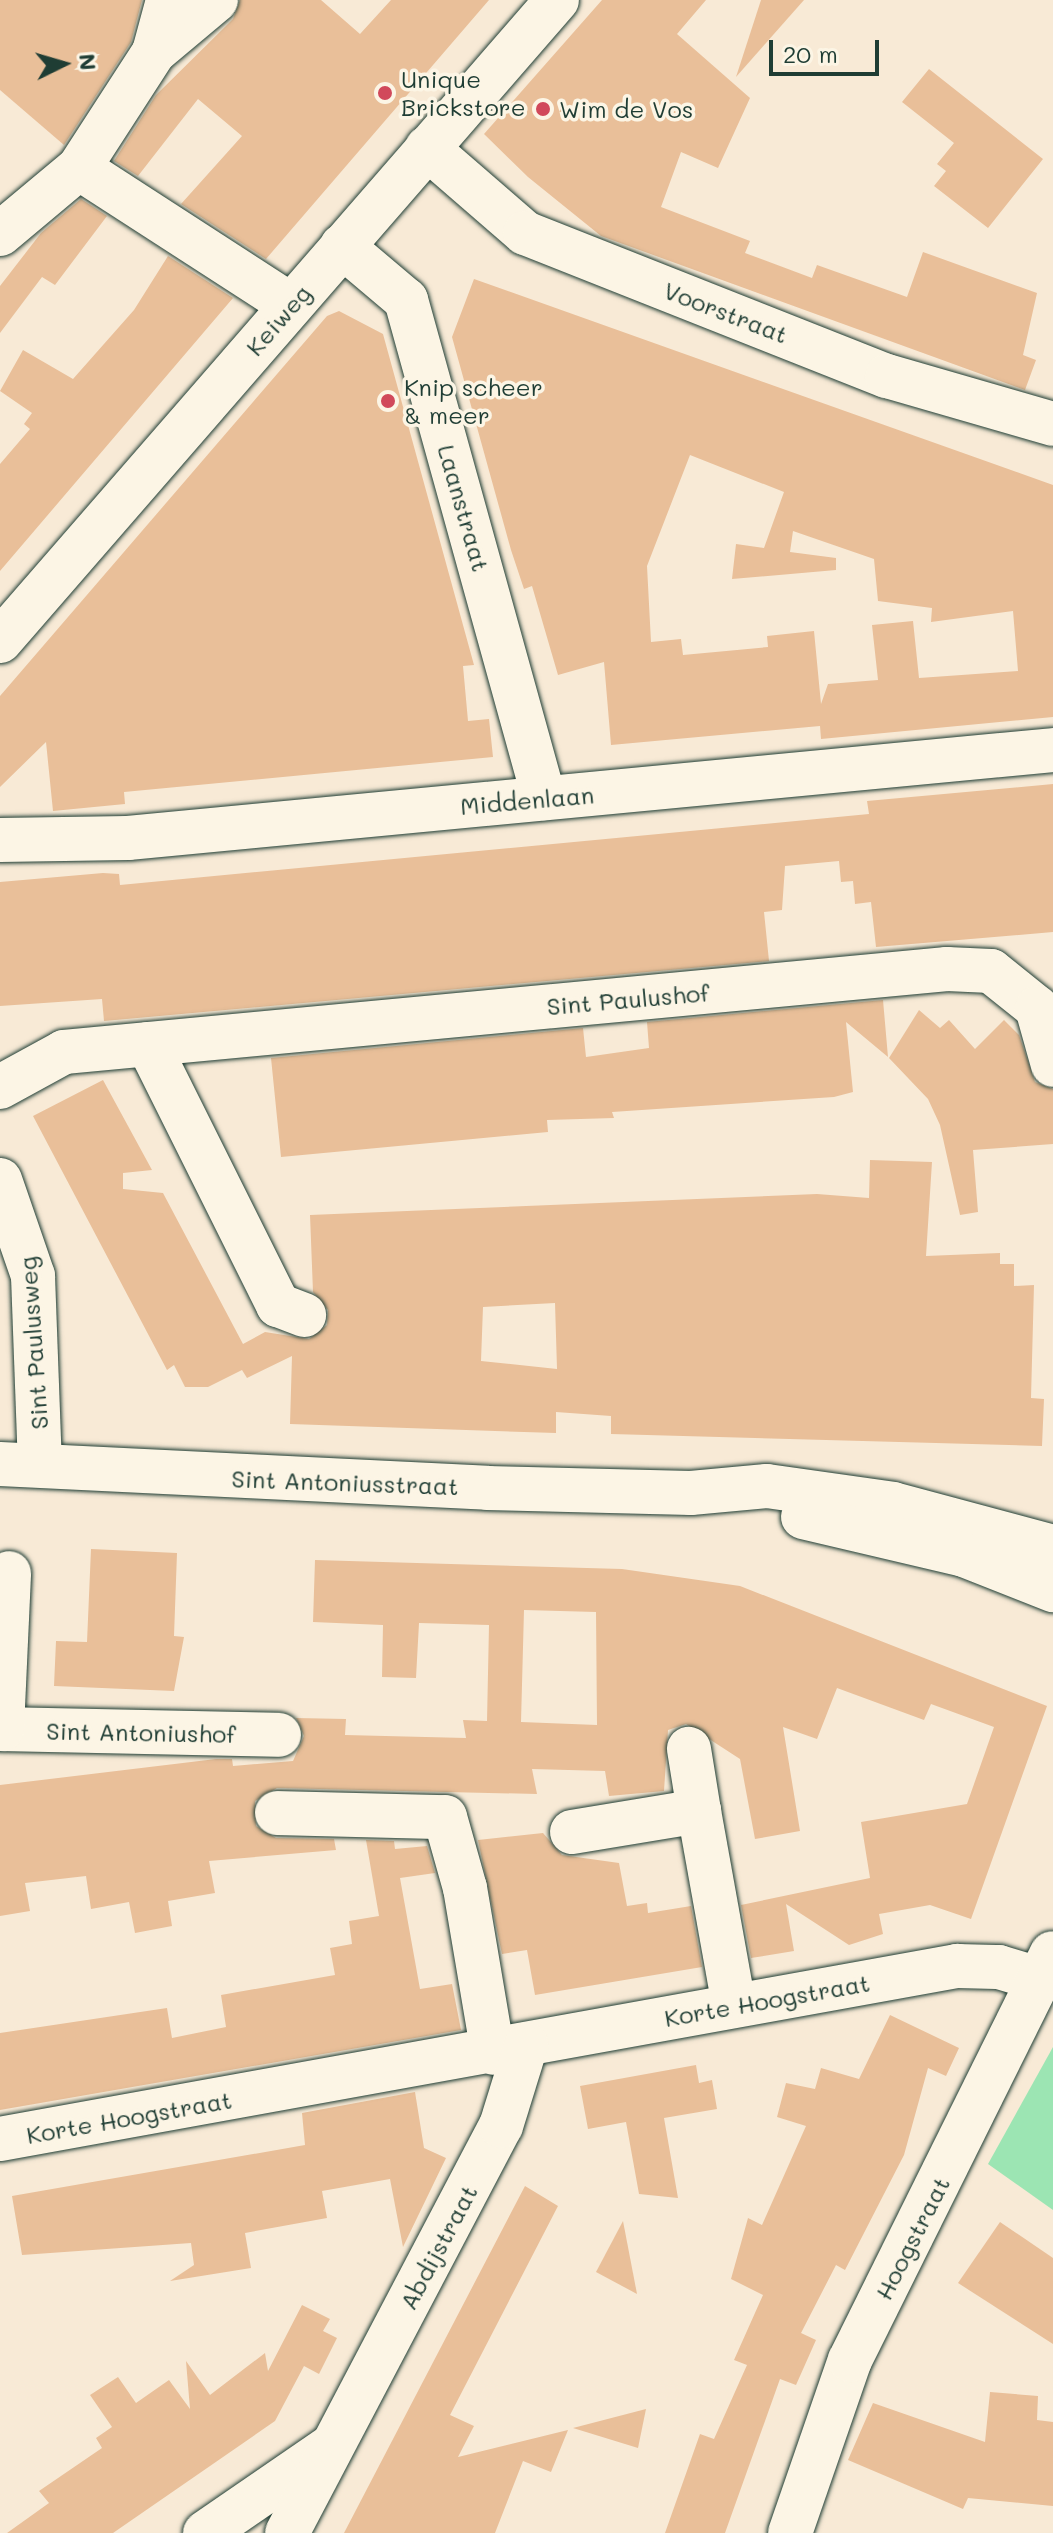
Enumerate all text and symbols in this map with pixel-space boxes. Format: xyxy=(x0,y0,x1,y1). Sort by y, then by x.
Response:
north arrow xyxy=(24,24,104,104)
scale bar xyxy=(773,24,883,74)
text: 20 m xyxy=(783,38,838,69)
text: N xyxy=(73,52,104,71)
place label: Unique Brickstore xyxy=(401,65,526,121)
marker: Unique Brickstore xyxy=(376,84,394,102)
place label: Wim de Vos xyxy=(559,95,693,123)
marker: Wim de Vos xyxy=(534,100,552,118)
street label: Voorstraat xyxy=(660,275,792,349)
street label: Keiweg xyxy=(240,279,316,361)
place label: Knip scheer & meer xyxy=(404,373,543,429)
marker: Knip scheer & meer xyxy=(379,392,397,410)
street label: Laanstraat xyxy=(432,441,496,575)
street label: Middenlaan xyxy=(459,780,595,820)
street label: Sint Paulushof xyxy=(546,978,710,1020)
street label: Sint Paulusweg xyxy=(13,1256,53,1430)
street label: Sint Antoniusstraat xyxy=(231,1464,459,1500)
street label: Sint Antoniushof xyxy=(46,1716,236,1748)
street label: Korte Hoogstraat xyxy=(662,1968,872,2032)
street label: Korte Hoogstraat xyxy=(24,2085,234,2149)
street label: Hoogstraat xyxy=(869,2172,955,2304)
street label: Abdijstraat xyxy=(393,2180,483,2314)

